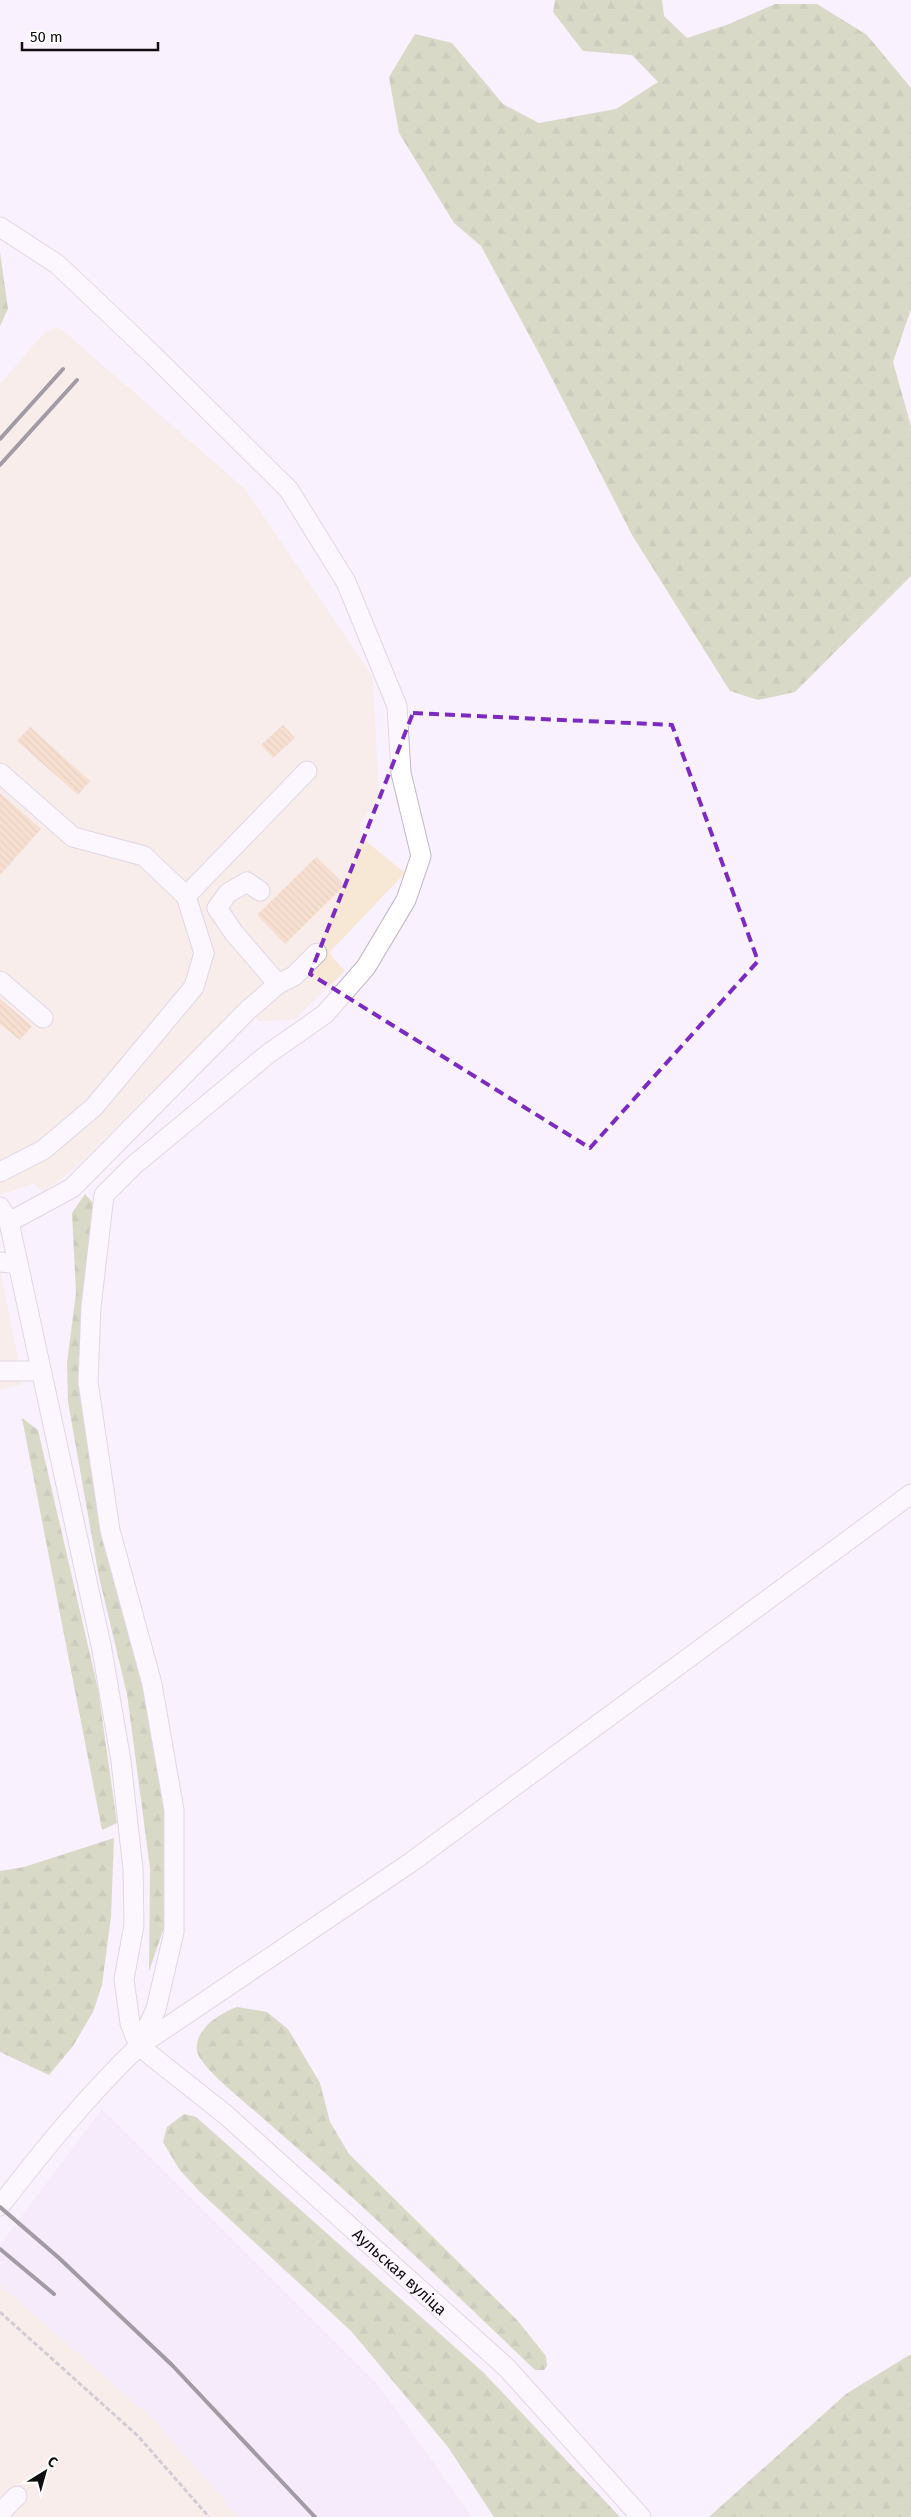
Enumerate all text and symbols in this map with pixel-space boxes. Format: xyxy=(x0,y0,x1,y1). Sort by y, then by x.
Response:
scale bar xyxy=(22,20,159,52)
text: 50 m xyxy=(30,28,63,46)
street label: Аульская вуліца xyxy=(349,2225,451,2319)
north arrow xyxy=(20,2447,70,2497)
text: С xyxy=(44,2453,61,2471)

